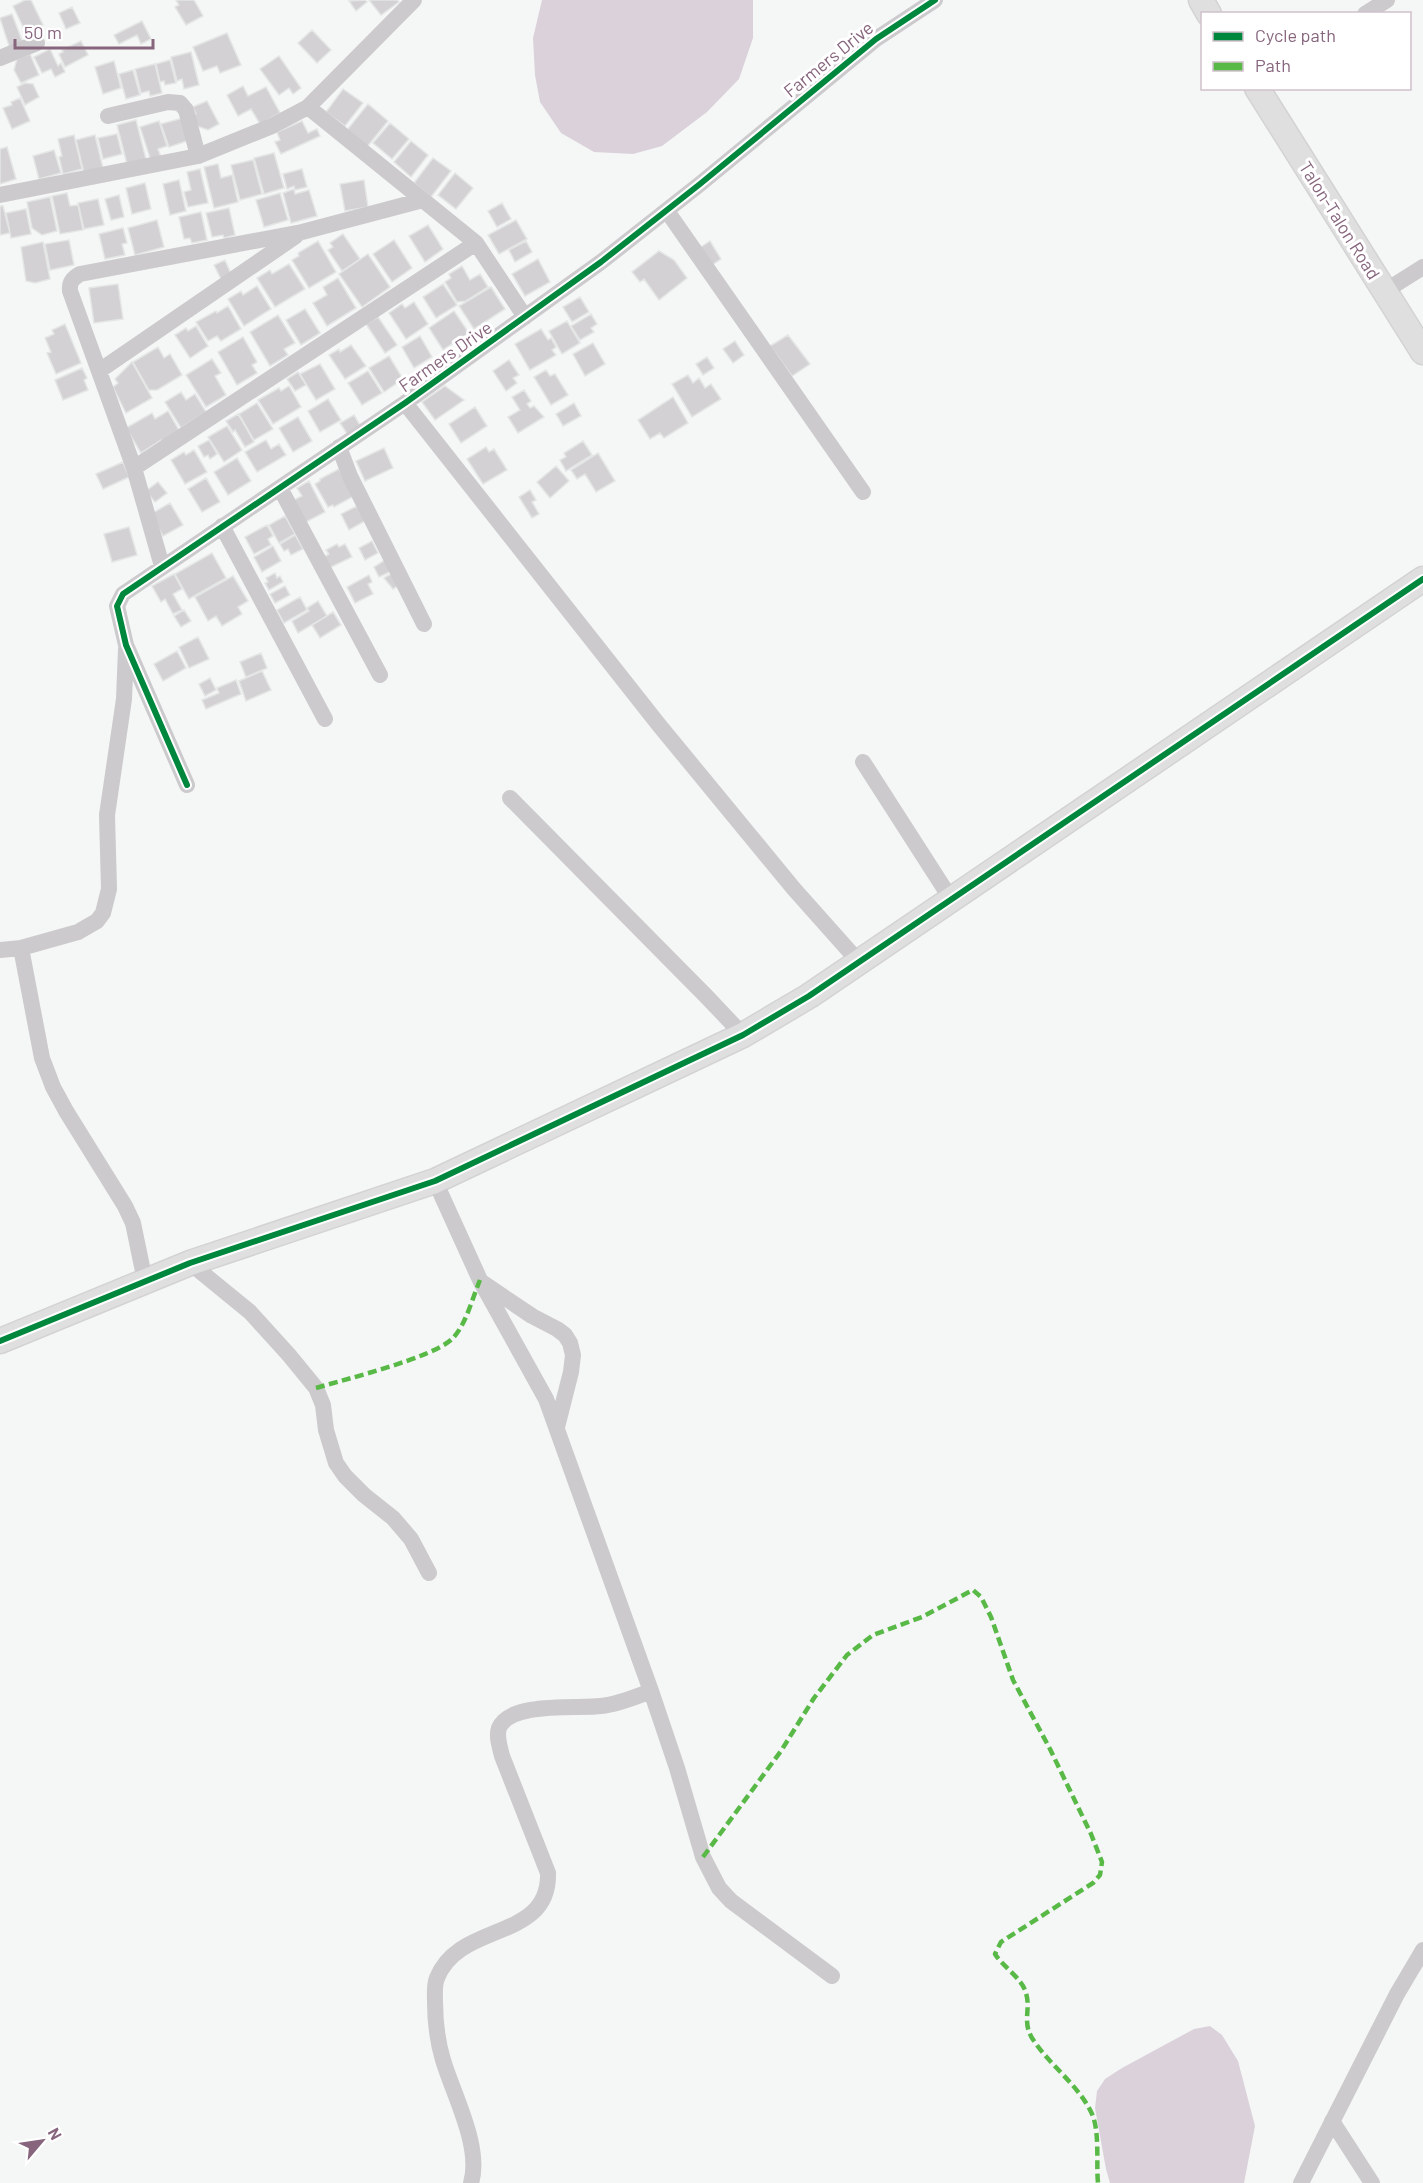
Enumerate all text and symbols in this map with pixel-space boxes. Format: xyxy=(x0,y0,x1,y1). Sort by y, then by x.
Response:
scale bar xyxy=(15,12,153,50)
legend xyxy=(1201,12,1411,90)
street label: Farmers Drive xyxy=(779,16,877,102)
text: 50 m xyxy=(24,21,62,43)
text: Cycle path xyxy=(1255,24,1336,46)
text: Path xyxy=(1255,54,1291,76)
street label: Talon-Talon Road xyxy=(1295,157,1385,283)
street label: Farmers Drive xyxy=(394,316,496,396)
north arrow xyxy=(12,2111,72,2171)
text: N xyxy=(45,2124,66,2143)

